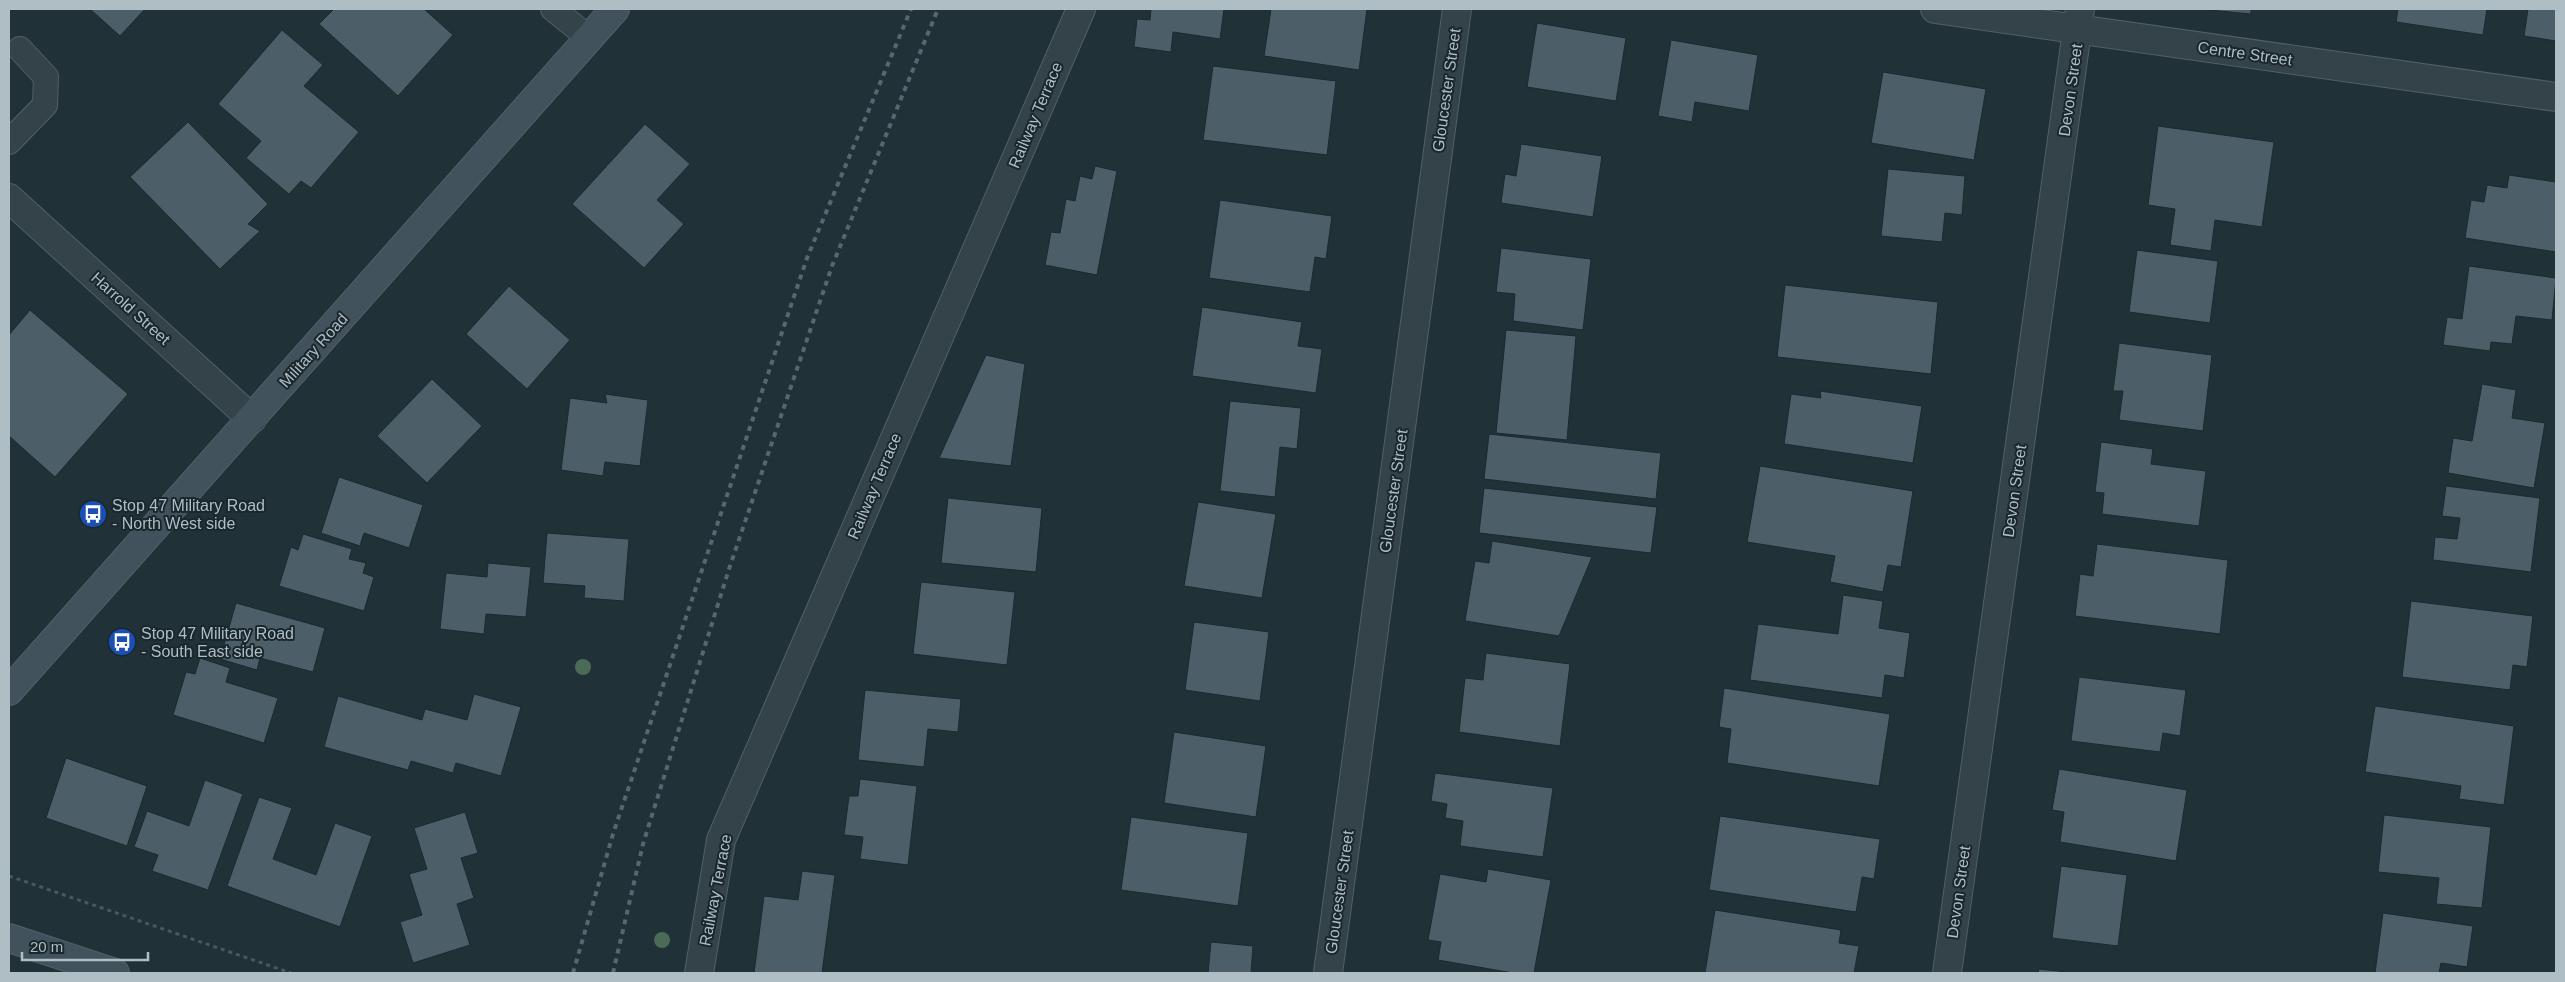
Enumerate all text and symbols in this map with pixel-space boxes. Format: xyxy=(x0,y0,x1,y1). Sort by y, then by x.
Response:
street label: Gloucester Street xyxy=(1429,27,1464,153)
street label: Centre Street xyxy=(2197,38,2294,69)
street label: Devon Street xyxy=(2056,42,2085,137)
street label: Railway Terrace xyxy=(1005,60,1066,171)
street label: Harrold Street xyxy=(88,269,174,348)
street label: Military Road xyxy=(276,310,351,391)
street label: Gloucester Street xyxy=(1376,428,1411,554)
street label: Railway Terrace xyxy=(844,431,905,542)
street label: Devon Street xyxy=(2000,443,2029,538)
place label: Stop 47 Military Road - North West side xyxy=(112,497,265,532)
bus stop icon: Stop 47 Military Road - North West side xyxy=(78,499,108,529)
place label: Stop 47 Military Road - South East side xyxy=(141,625,294,660)
bus stop icon: Stop 47 Military Road - South East side xyxy=(107,627,137,657)
street label: Gloucester Street xyxy=(1322,829,1357,955)
street label: Railway Terrace xyxy=(696,833,735,947)
street label: Devon Street xyxy=(1944,844,1973,939)
scale bar xyxy=(22,930,149,962)
text: 20 m xyxy=(30,938,63,955)

